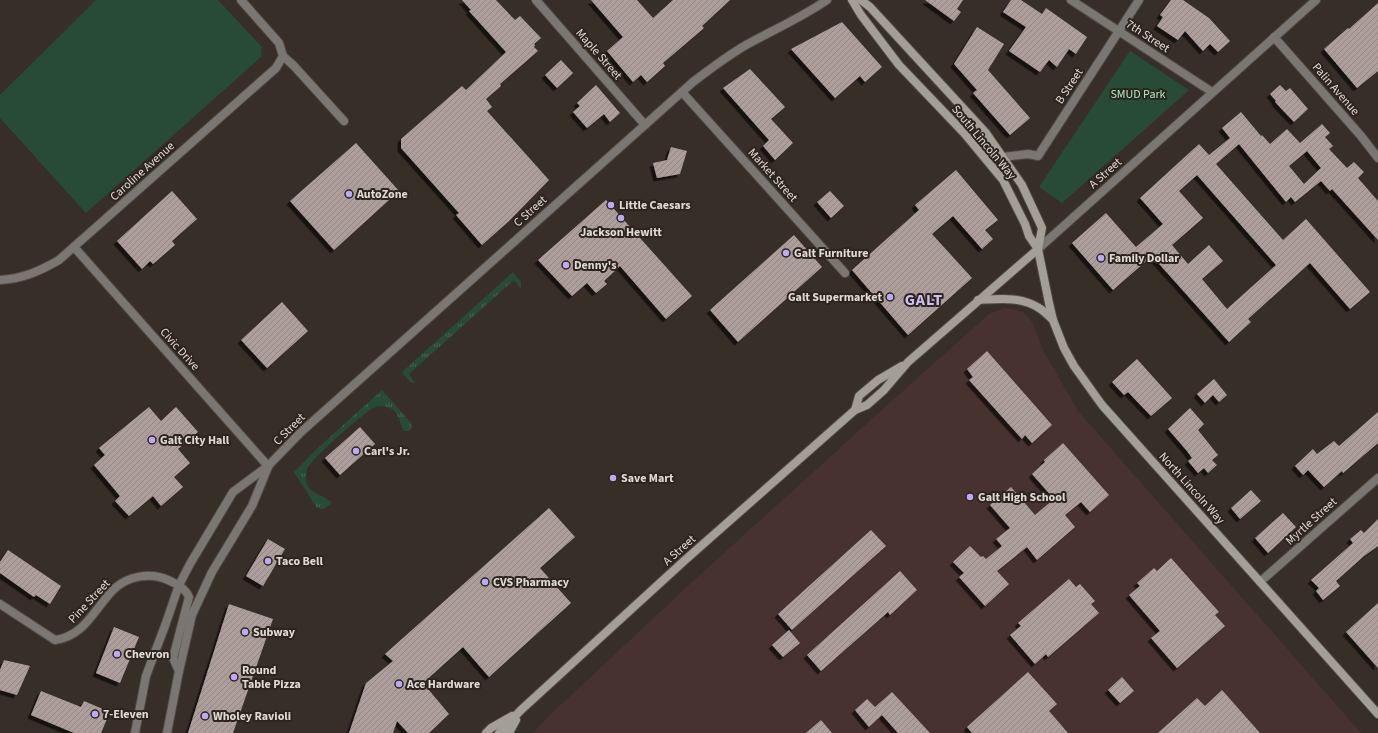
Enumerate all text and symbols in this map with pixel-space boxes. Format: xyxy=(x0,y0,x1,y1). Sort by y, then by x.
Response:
street label: 7th Street xyxy=(1123,16,1173,57)
street label: Maple Street xyxy=(572,25,626,84)
street label: Palin Avenue xyxy=(1308,59,1363,119)
street label: B Street xyxy=(1052,65,1087,107)
park label: SMUD Park xyxy=(1110,86,1166,103)
street label: South Lincoln Way xyxy=(947,101,1020,183)
street label: Caroline Avenue xyxy=(106,138,178,205)
street label: Market Street xyxy=(744,145,801,206)
street label: A Street xyxy=(1085,154,1126,193)
place label: AutoZone xyxy=(356,186,408,203)
marker: AutoZone xyxy=(344,189,354,199)
street label: C Street xyxy=(510,192,551,231)
place label: Little Caesars xyxy=(619,197,691,214)
marker: Little Caesars xyxy=(606,200,616,210)
marker: Jackson Hewitt xyxy=(616,213,626,223)
place label: Jackson Hewitt xyxy=(580,224,662,241)
place label: Galt Furniture xyxy=(794,245,869,262)
marker: Galt Furniture xyxy=(781,248,791,258)
place label: Family Dollar xyxy=(1109,250,1179,267)
marker: Family Dollar xyxy=(1096,253,1106,263)
place label: Denny's xyxy=(574,257,617,274)
marker: Denny's xyxy=(561,260,571,270)
place label: Galt Supermarket xyxy=(788,289,882,306)
district label: GALT xyxy=(905,289,943,311)
marker: Galt Supermarket xyxy=(885,292,895,302)
street label: Civic Drive xyxy=(156,324,203,374)
street label: C Street xyxy=(269,409,309,449)
place label: Galt City Hall xyxy=(160,432,230,449)
marker: Galt City Hall xyxy=(147,435,157,445)
place label: Carl's Jr. xyxy=(364,443,410,460)
marker: Carl's Jr. xyxy=(351,446,361,456)
street label: North Lincoln Way xyxy=(1155,449,1229,528)
place label: Save Mart xyxy=(621,470,674,487)
marker: Save Mart xyxy=(608,473,618,483)
place label: Galt High School xyxy=(978,489,1066,506)
marker: Galt High School xyxy=(965,492,975,502)
street label: Myrtle Street xyxy=(1282,494,1341,549)
street label: A Street xyxy=(659,531,700,570)
place label: Taco Bell xyxy=(276,553,323,570)
marker: Taco Bell xyxy=(263,556,273,566)
place label: CVS Pharmacy xyxy=(493,574,570,591)
street label: Pine Street xyxy=(64,576,114,627)
marker: CVS Pharmacy xyxy=(480,577,490,587)
place label: Subway xyxy=(253,624,296,641)
marker: Subway xyxy=(240,627,250,637)
place label: Chevron xyxy=(125,646,170,663)
marker: Chevron xyxy=(112,649,122,659)
place label: Round Table Pizza xyxy=(242,662,301,693)
marker: Round Table Pizza xyxy=(229,672,239,682)
place label: Ace Hardware xyxy=(406,676,480,693)
marker: Ace Hardware xyxy=(394,679,404,689)
place label: 7-Eleven xyxy=(103,706,149,723)
place label: Wholey Ravioli xyxy=(213,708,291,725)
marker: 7-Eleven xyxy=(90,709,100,719)
marker: Wholey Ravioli xyxy=(200,711,210,721)

